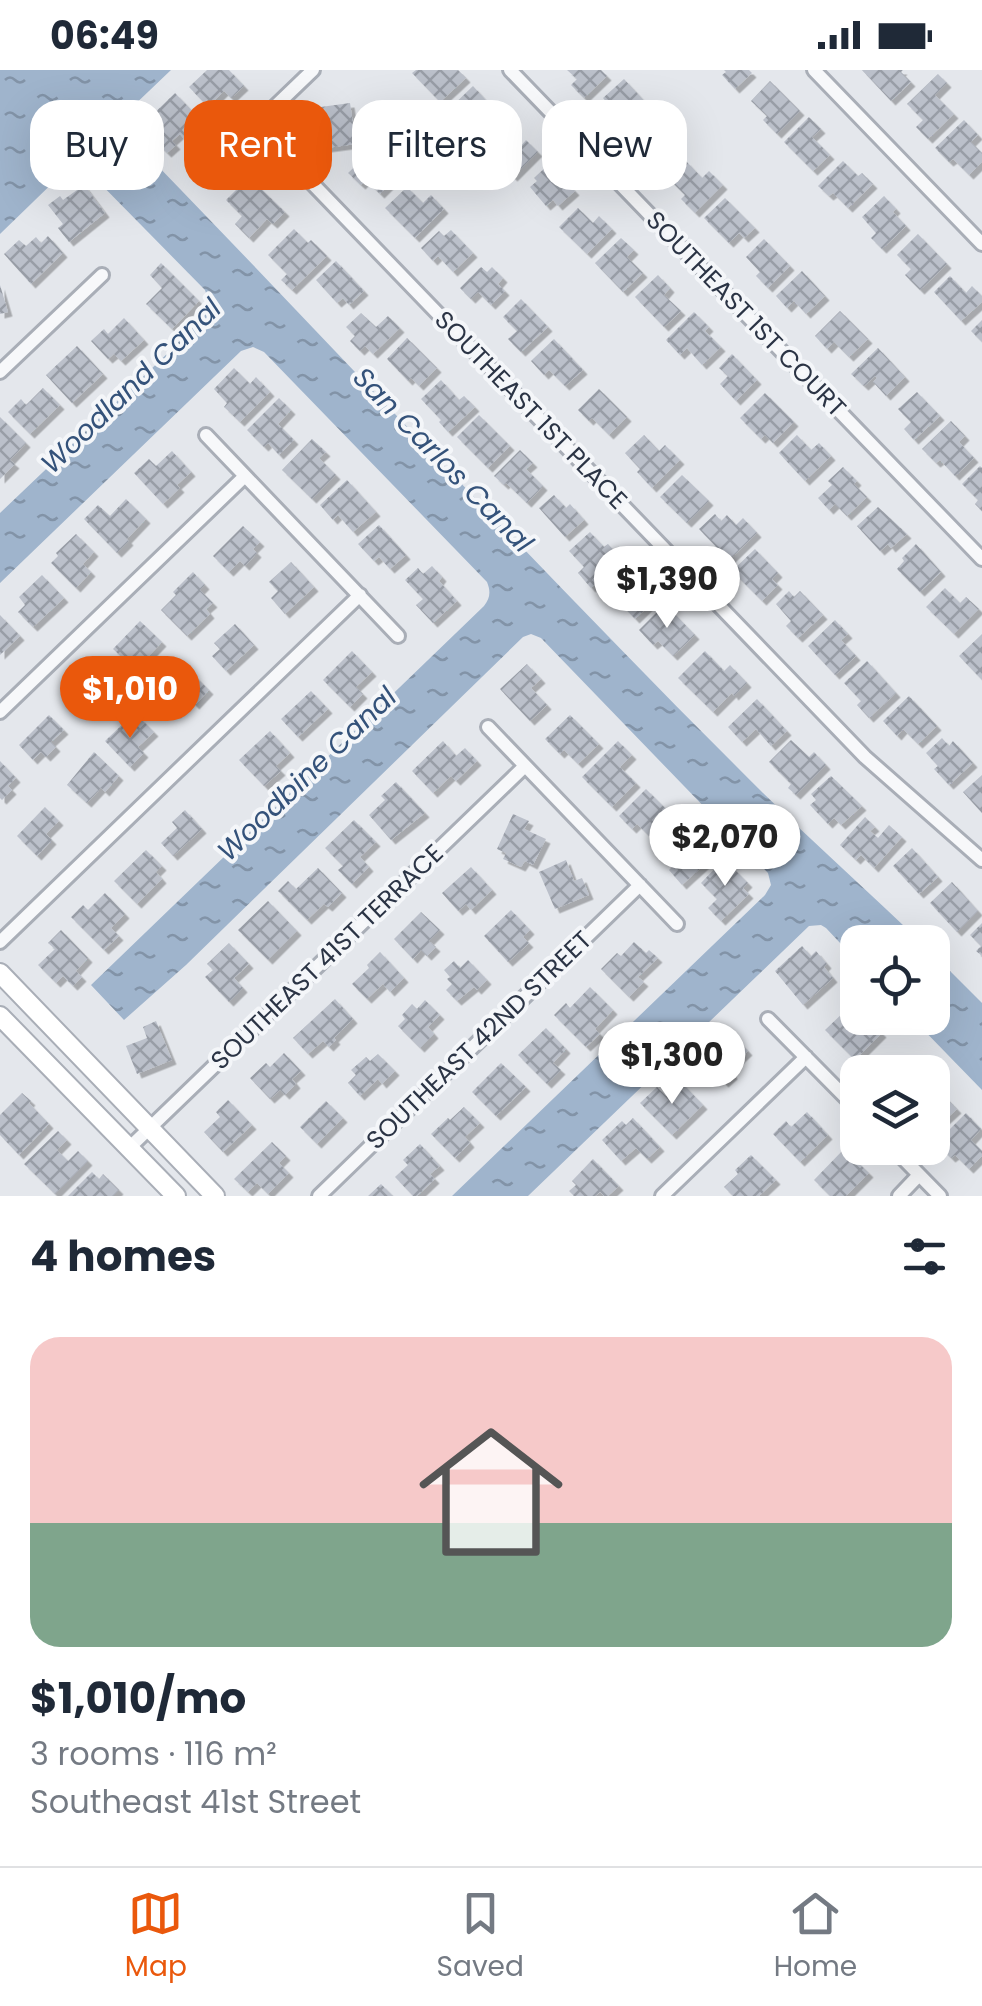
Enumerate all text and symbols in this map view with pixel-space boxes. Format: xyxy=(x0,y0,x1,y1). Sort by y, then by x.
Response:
text: 06:49 xyxy=(50,9,159,62)
chip: Buy xyxy=(30,100,164,190)
chip: Rent xyxy=(184,100,332,190)
chip: Filters xyxy=(352,100,522,190)
chip: New xyxy=(542,100,687,190)
street label: SOUTHEAST 1ST COURT xyxy=(638,203,854,425)
water label: Woodland Canal xyxy=(32,289,230,482)
street label: SOUTHEAST 1ST PLACE xyxy=(427,303,635,517)
water label: San Carlos Canal xyxy=(344,359,542,562)
pin: $1,390 xyxy=(586,546,748,631)
text: $1,390 xyxy=(616,556,718,601)
pin: $1,010 xyxy=(49,656,211,741)
text: $1,010 xyxy=(82,666,178,711)
water label: Woodbine Canal xyxy=(209,678,405,870)
pin: $2,070 xyxy=(644,804,806,889)
text: $2,070 xyxy=(671,814,779,859)
street label: SOUTHEAST 41ST TERRACE xyxy=(203,836,451,1078)
street label: SOUTHEAST 42ND STREET xyxy=(359,923,599,1157)
map controls xyxy=(840,925,950,1165)
button: locate xyxy=(840,925,950,1035)
pin: $1,300 xyxy=(591,1022,753,1107)
text: $1,300 xyxy=(620,1032,724,1077)
button: layers xyxy=(840,1055,950,1165)
text: 4 homes xyxy=(30,1227,216,1286)
icon: filters xyxy=(897,1229,952,1284)
icon: home xyxy=(401,1402,581,1582)
text: $1,010/mo xyxy=(30,1669,246,1728)
text: 3 rooms · 116 m² xyxy=(30,1731,277,1776)
text: Southeast 41st Street xyxy=(30,1779,361,1824)
tab: Map xyxy=(125,1886,187,1988)
tab: Saved xyxy=(437,1886,524,1988)
tab: Home xyxy=(774,1886,857,1988)

